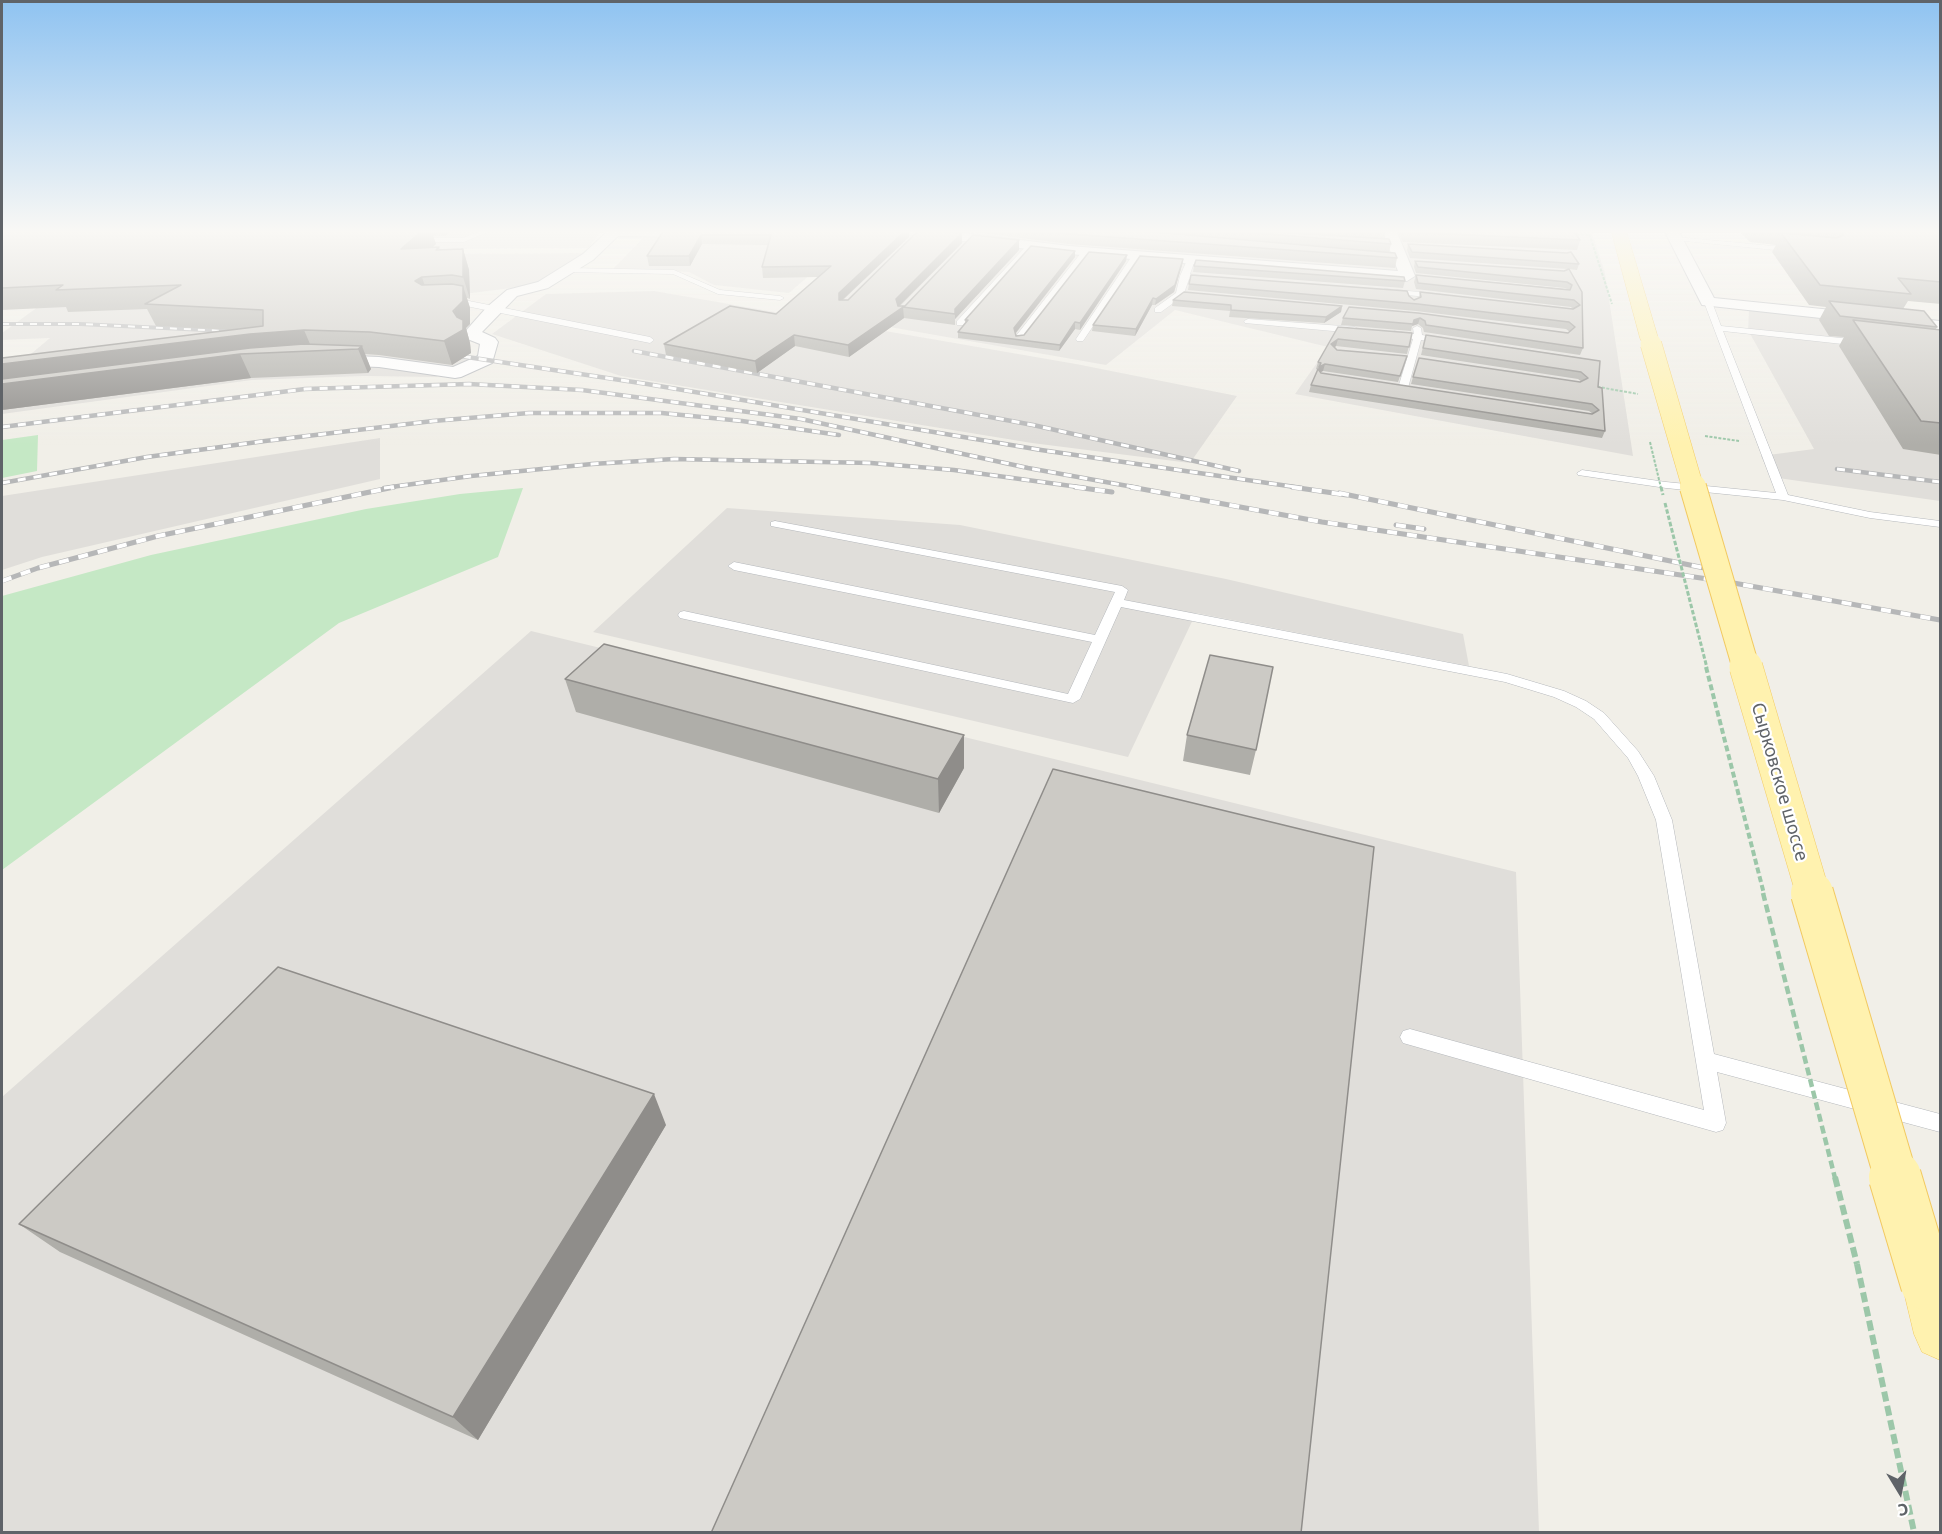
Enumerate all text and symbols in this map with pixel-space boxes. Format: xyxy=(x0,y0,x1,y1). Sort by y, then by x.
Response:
street label: Сырковское шоссе xyxy=(1746,700,1812,864)
north arrow xyxy=(1870,1462,1930,1522)
text: С xyxy=(1896,1498,1910,1521)

